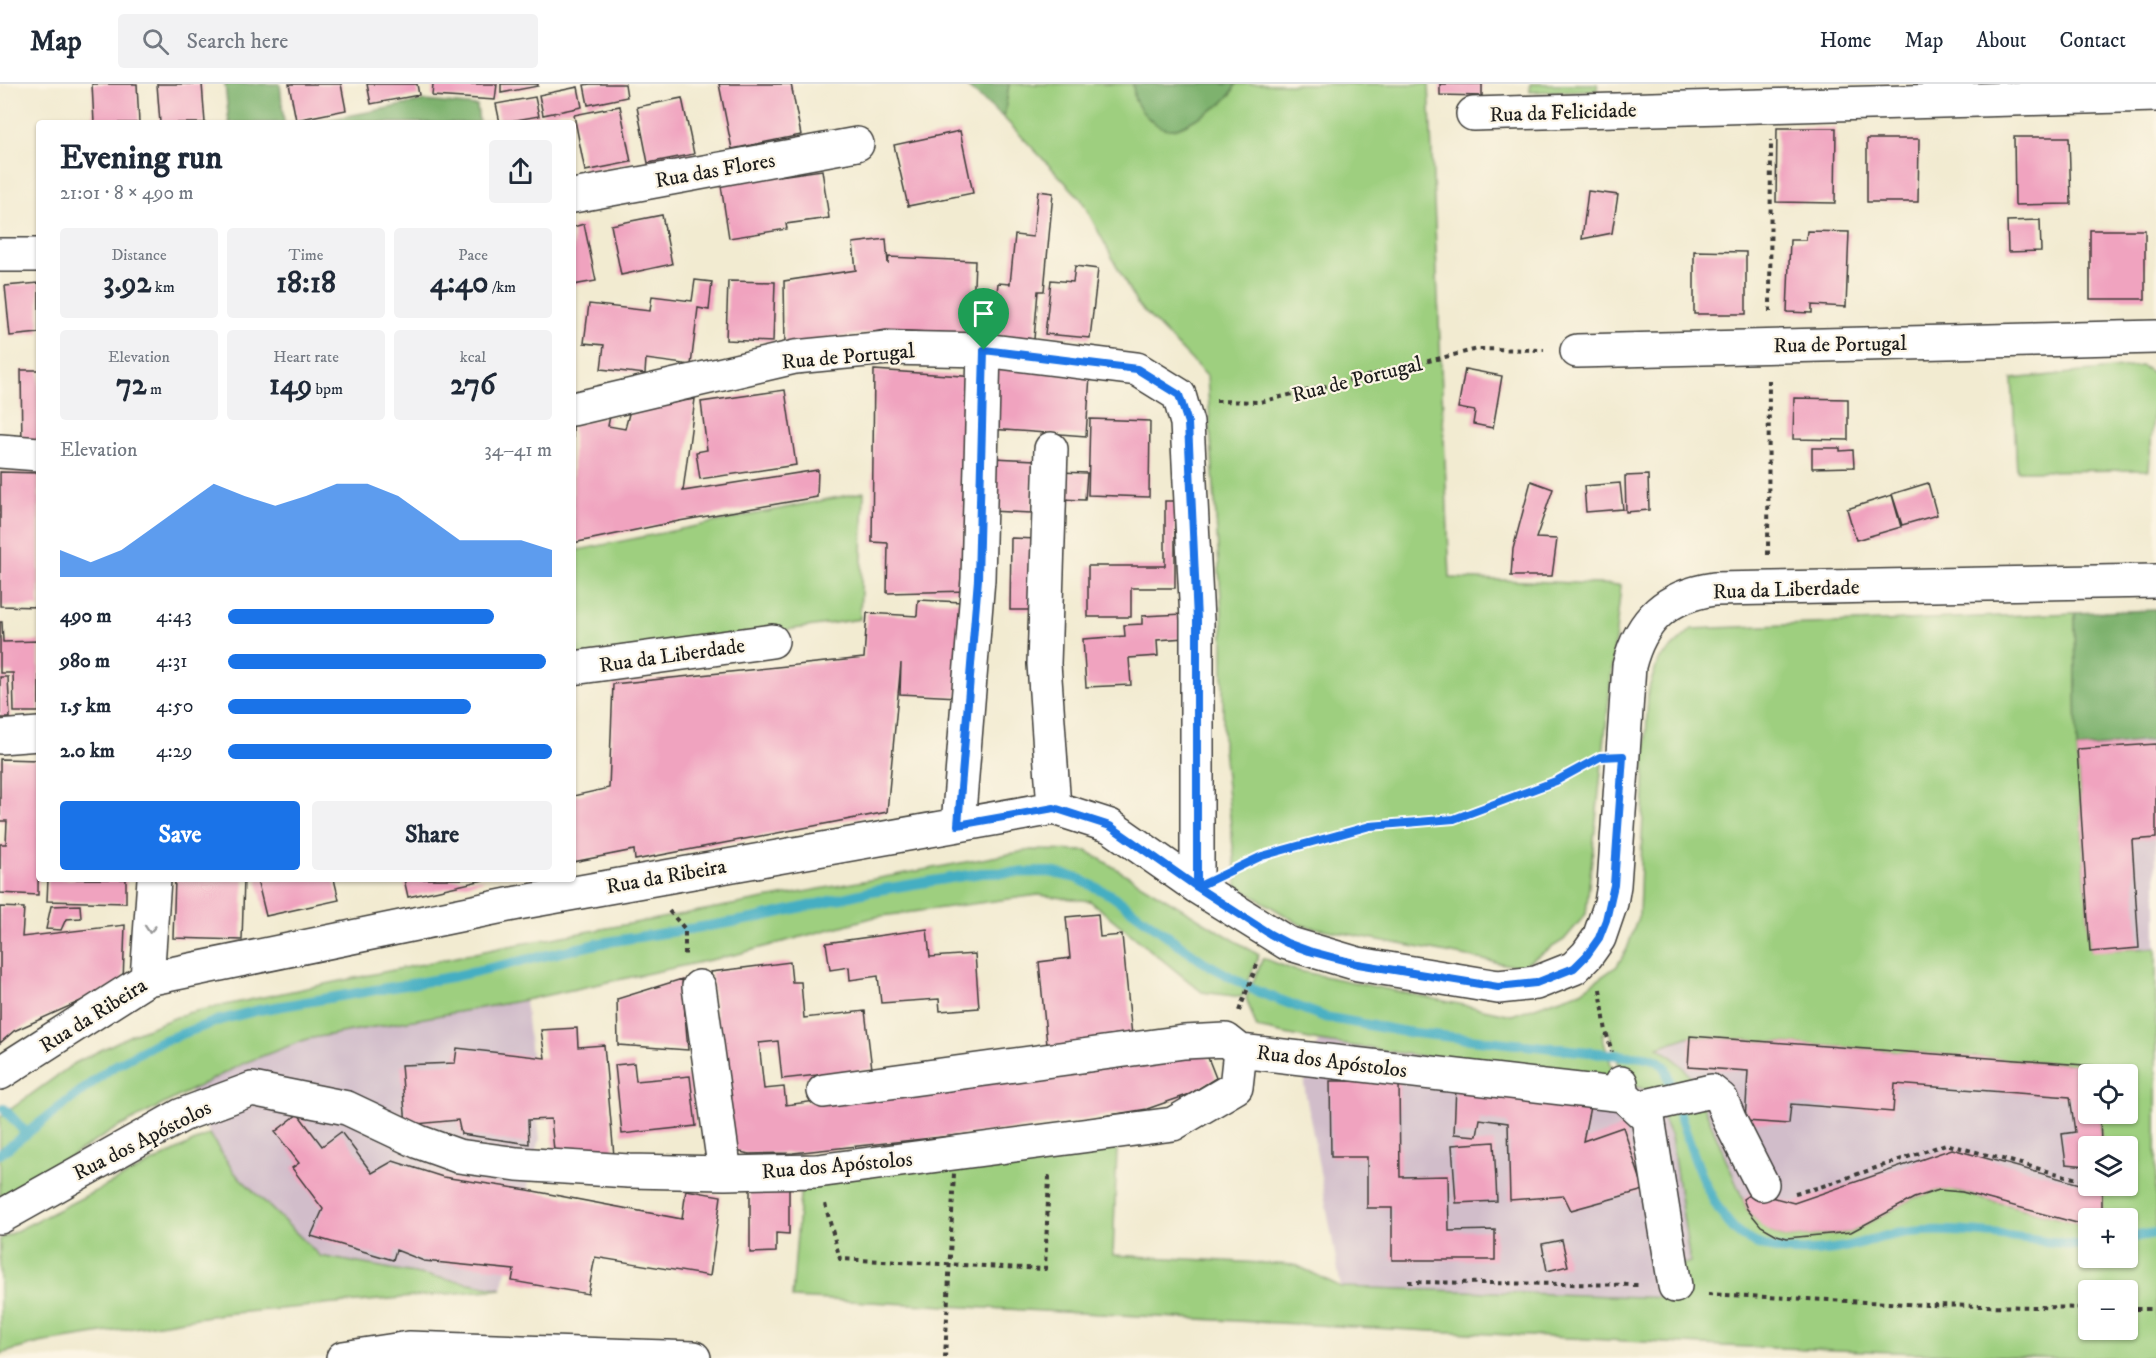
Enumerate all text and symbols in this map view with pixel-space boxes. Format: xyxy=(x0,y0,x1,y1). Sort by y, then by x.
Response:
search box xyxy=(118,14,538,68)
text: Map xyxy=(30,24,82,59)
icon: search xyxy=(139,25,172,58)
text: Search here xyxy=(187,28,288,55)
text: Home xyxy=(1820,28,1872,54)
text: Map xyxy=(1905,28,1943,54)
text: About xyxy=(1976,28,2027,54)
text: Contact xyxy=(2060,28,2126,54)
street label: Rua da Felicidade xyxy=(1489,97,1637,129)
text: Evening run xyxy=(60,138,222,179)
button: share xyxy=(489,140,552,203)
street label: Rua das Flores xyxy=(653,148,777,194)
text: 21:01 · 8 × 490 m xyxy=(60,181,193,206)
text: Distance xyxy=(111,245,167,265)
text: Time xyxy=(289,245,323,265)
text: Pace xyxy=(458,245,488,265)
text: 3.92 xyxy=(103,265,151,302)
text: 18:18 xyxy=(276,265,336,302)
text: 4:40 xyxy=(430,265,488,302)
text: km xyxy=(151,277,175,297)
text: /km xyxy=(488,277,516,297)
pin xyxy=(958,288,1009,350)
icon: arrive xyxy=(967,297,1000,330)
street label: Rua de Portugal xyxy=(1773,331,1908,359)
street label: Rua de Portugal xyxy=(781,338,916,376)
text: Elevation xyxy=(108,347,170,367)
text: Heart rate xyxy=(273,347,339,367)
text: kcal xyxy=(460,347,486,367)
street label: Rua de Portugal xyxy=(1289,351,1426,409)
text: 72 xyxy=(116,367,147,404)
text: 149 xyxy=(269,367,312,404)
text: 276 xyxy=(450,367,496,404)
text: m xyxy=(147,379,162,399)
text: bpm xyxy=(312,379,343,399)
text: Elevation xyxy=(60,438,137,463)
text: 34–41 m xyxy=(484,438,552,463)
street label: Rua da Liberdade xyxy=(1712,574,1860,606)
text: 490 m xyxy=(60,604,112,629)
text: 4:43 xyxy=(156,604,192,629)
street label: Rua da Liberdade xyxy=(598,633,747,679)
text: 980 m xyxy=(60,649,110,674)
text: 4:31 xyxy=(156,649,188,674)
text: 1.5 km xyxy=(60,694,111,719)
text: 4:50 xyxy=(156,694,193,719)
text: 2.0 km xyxy=(60,739,115,764)
text: 4:29 xyxy=(156,739,193,764)
button: Save xyxy=(60,801,300,870)
button: Share xyxy=(312,801,552,870)
street label: Rua da Ribeira xyxy=(604,854,728,900)
one-way arrow xyxy=(144,925,157,934)
street label: Rua da Ribeira xyxy=(35,973,152,1059)
street label: Rua dos Apóstolos xyxy=(1255,1040,1409,1084)
map controls xyxy=(2078,1064,2138,1340)
button: locate xyxy=(2078,1064,2138,1124)
street label: Rua dos Apóstolos xyxy=(69,1095,216,1187)
button: layers xyxy=(2078,1136,2138,1196)
street label: Rua dos Apóstolos xyxy=(761,1146,914,1186)
button: + xyxy=(2078,1208,2138,1268)
button: − xyxy=(2078,1280,2138,1340)

